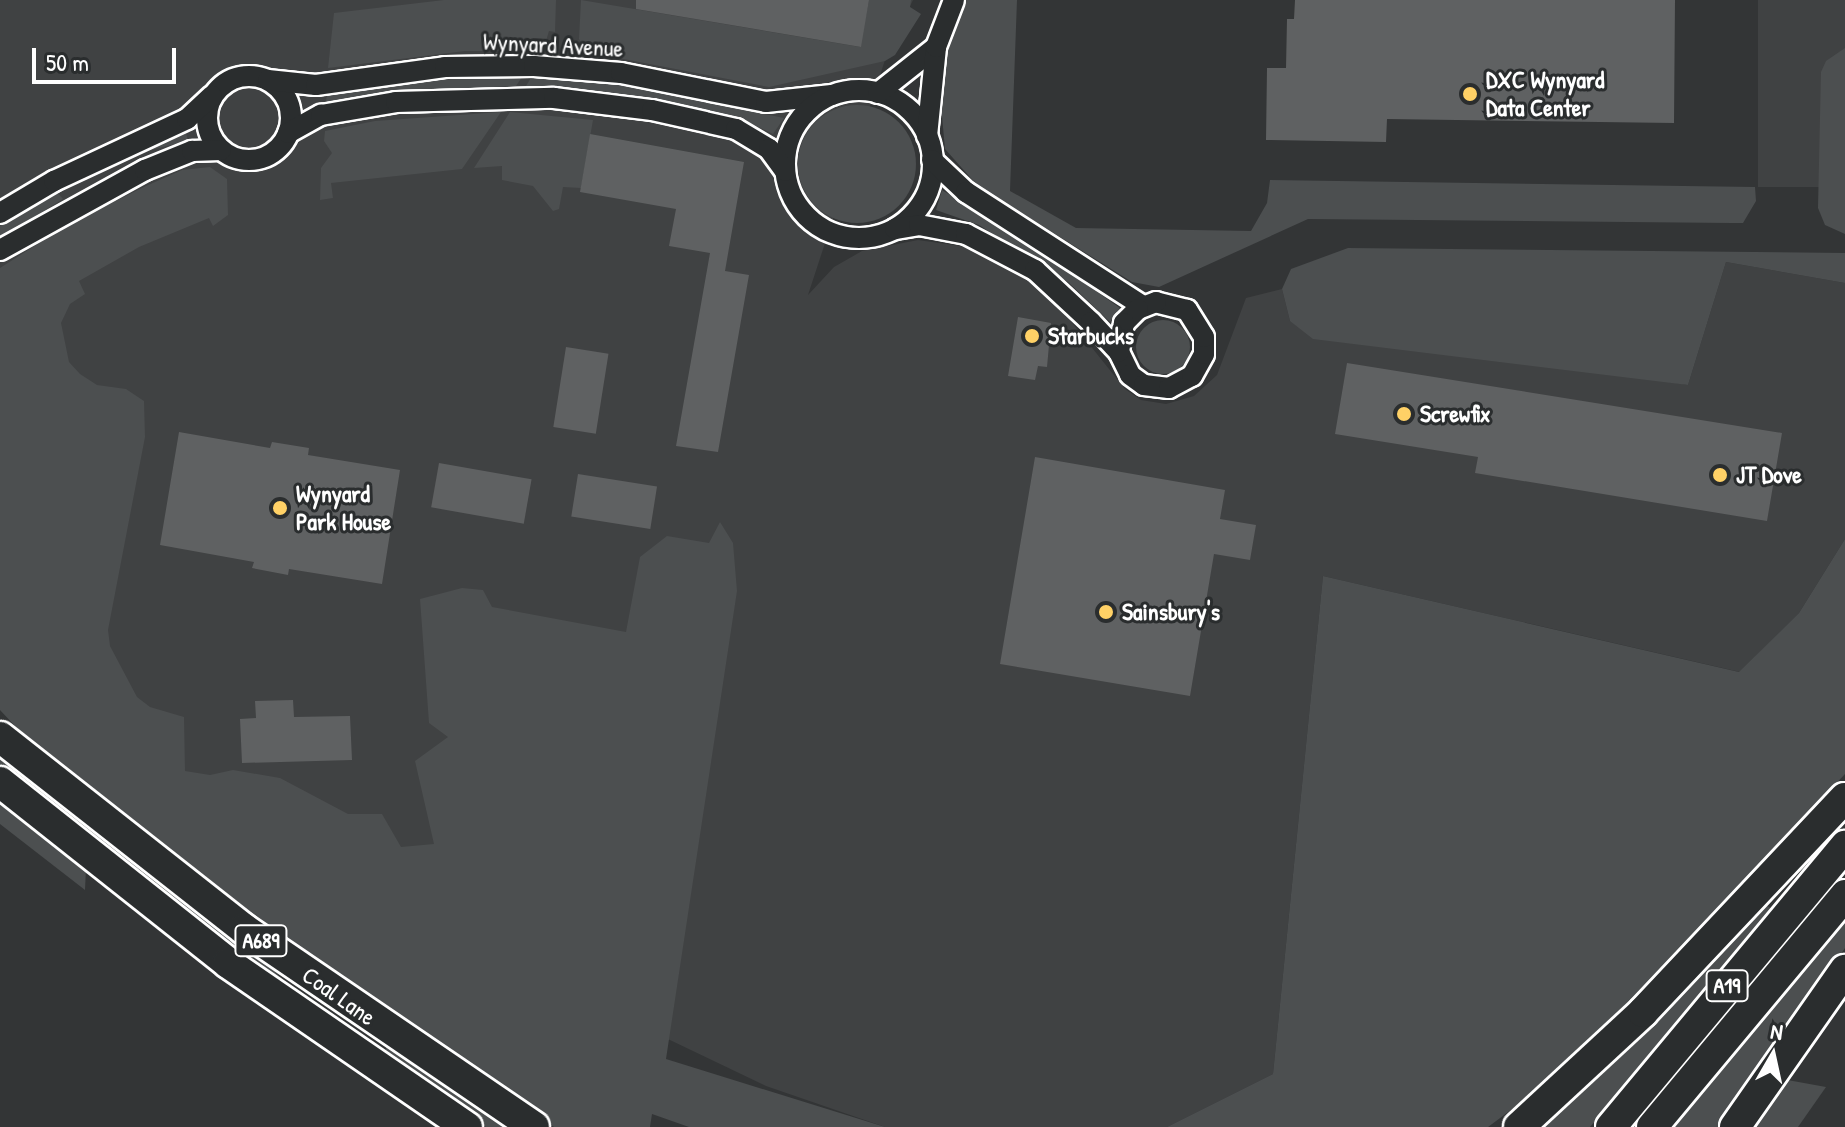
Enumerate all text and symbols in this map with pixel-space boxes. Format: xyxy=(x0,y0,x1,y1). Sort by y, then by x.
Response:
street label: Wynyard Avenue xyxy=(482,27,624,63)
scale bar xyxy=(36,32,180,82)
text: 50 m xyxy=(46,46,89,78)
place label: DXC Wynyard Data Center xyxy=(1486,66,1604,122)
marker: DXC Wynyard Data Center xyxy=(1461,85,1479,103)
place label: Starbucks xyxy=(1048,322,1134,350)
marker: Starbucks xyxy=(1023,327,1041,345)
place label: Screwfix xyxy=(1420,400,1491,428)
marker: Screwfix xyxy=(1395,405,1413,423)
place label: JT Dove xyxy=(1736,461,1802,489)
marker: JT Dove xyxy=(1711,466,1729,484)
place label: Wynyard Park House xyxy=(296,480,391,536)
marker: Wynyard Park House xyxy=(271,499,289,517)
place label: Sainsbury's xyxy=(1122,598,1220,626)
marker: Sainsbury's xyxy=(1097,603,1115,621)
road number: A689 xyxy=(233,923,289,959)
street label: Coal Lane xyxy=(297,960,381,1032)
road number: A19 xyxy=(1705,968,1749,1004)
north arrow xyxy=(1733,1015,1813,1095)
text: N xyxy=(1769,1016,1785,1047)

